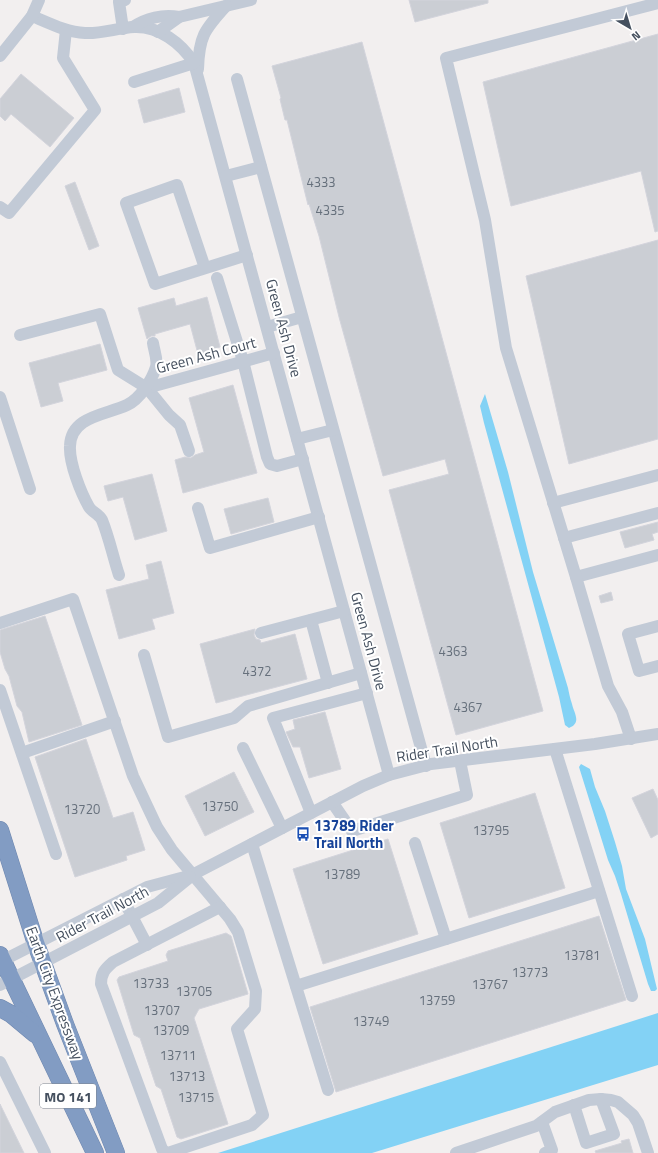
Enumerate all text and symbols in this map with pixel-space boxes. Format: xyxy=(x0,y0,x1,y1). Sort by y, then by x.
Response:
north arrow xyxy=(610,8,650,48)
text: N xyxy=(628,27,644,45)
house number: 4333 xyxy=(306,172,336,192)
house number: 4335 xyxy=(315,200,345,220)
street label: Green Ash Drive xyxy=(260,276,308,380)
street label: Green Ash Court xyxy=(154,330,259,379)
street label: Green Ash Drive xyxy=(345,589,393,693)
house number: 4363 xyxy=(438,641,468,661)
house number: 4372 xyxy=(242,661,272,681)
house number: 4367 xyxy=(453,697,483,717)
street label: Rider Trail North xyxy=(395,730,499,768)
house number: 13750 xyxy=(202,796,238,816)
house number: 13720 xyxy=(64,799,100,819)
place label: 13789 Rider Trail North xyxy=(314,814,394,854)
house number: 13795 xyxy=(473,820,509,840)
bus stop icon: 13789 Rider Trail North xyxy=(295,826,311,842)
house number: 13789 xyxy=(324,864,360,884)
street label: Rider Trail North xyxy=(51,880,153,948)
street label: Earth City Expressway xyxy=(20,923,90,1063)
house number: 13781 xyxy=(564,945,600,965)
house number: 13773 xyxy=(512,962,548,982)
house number: 13733 xyxy=(133,973,169,993)
house number: 13767 xyxy=(472,974,508,994)
house number: 13705 xyxy=(176,981,212,1001)
house number: 13759 xyxy=(419,990,455,1010)
house number: 13707 xyxy=(144,1000,180,1020)
house number: 13749 xyxy=(353,1011,389,1031)
house number: 13709 xyxy=(153,1020,189,1040)
house number: 13711 xyxy=(160,1045,196,1065)
house number: 13713 xyxy=(169,1066,205,1086)
road number: MO 141 xyxy=(40,1084,96,1108)
house number: 13715 xyxy=(178,1087,214,1107)

